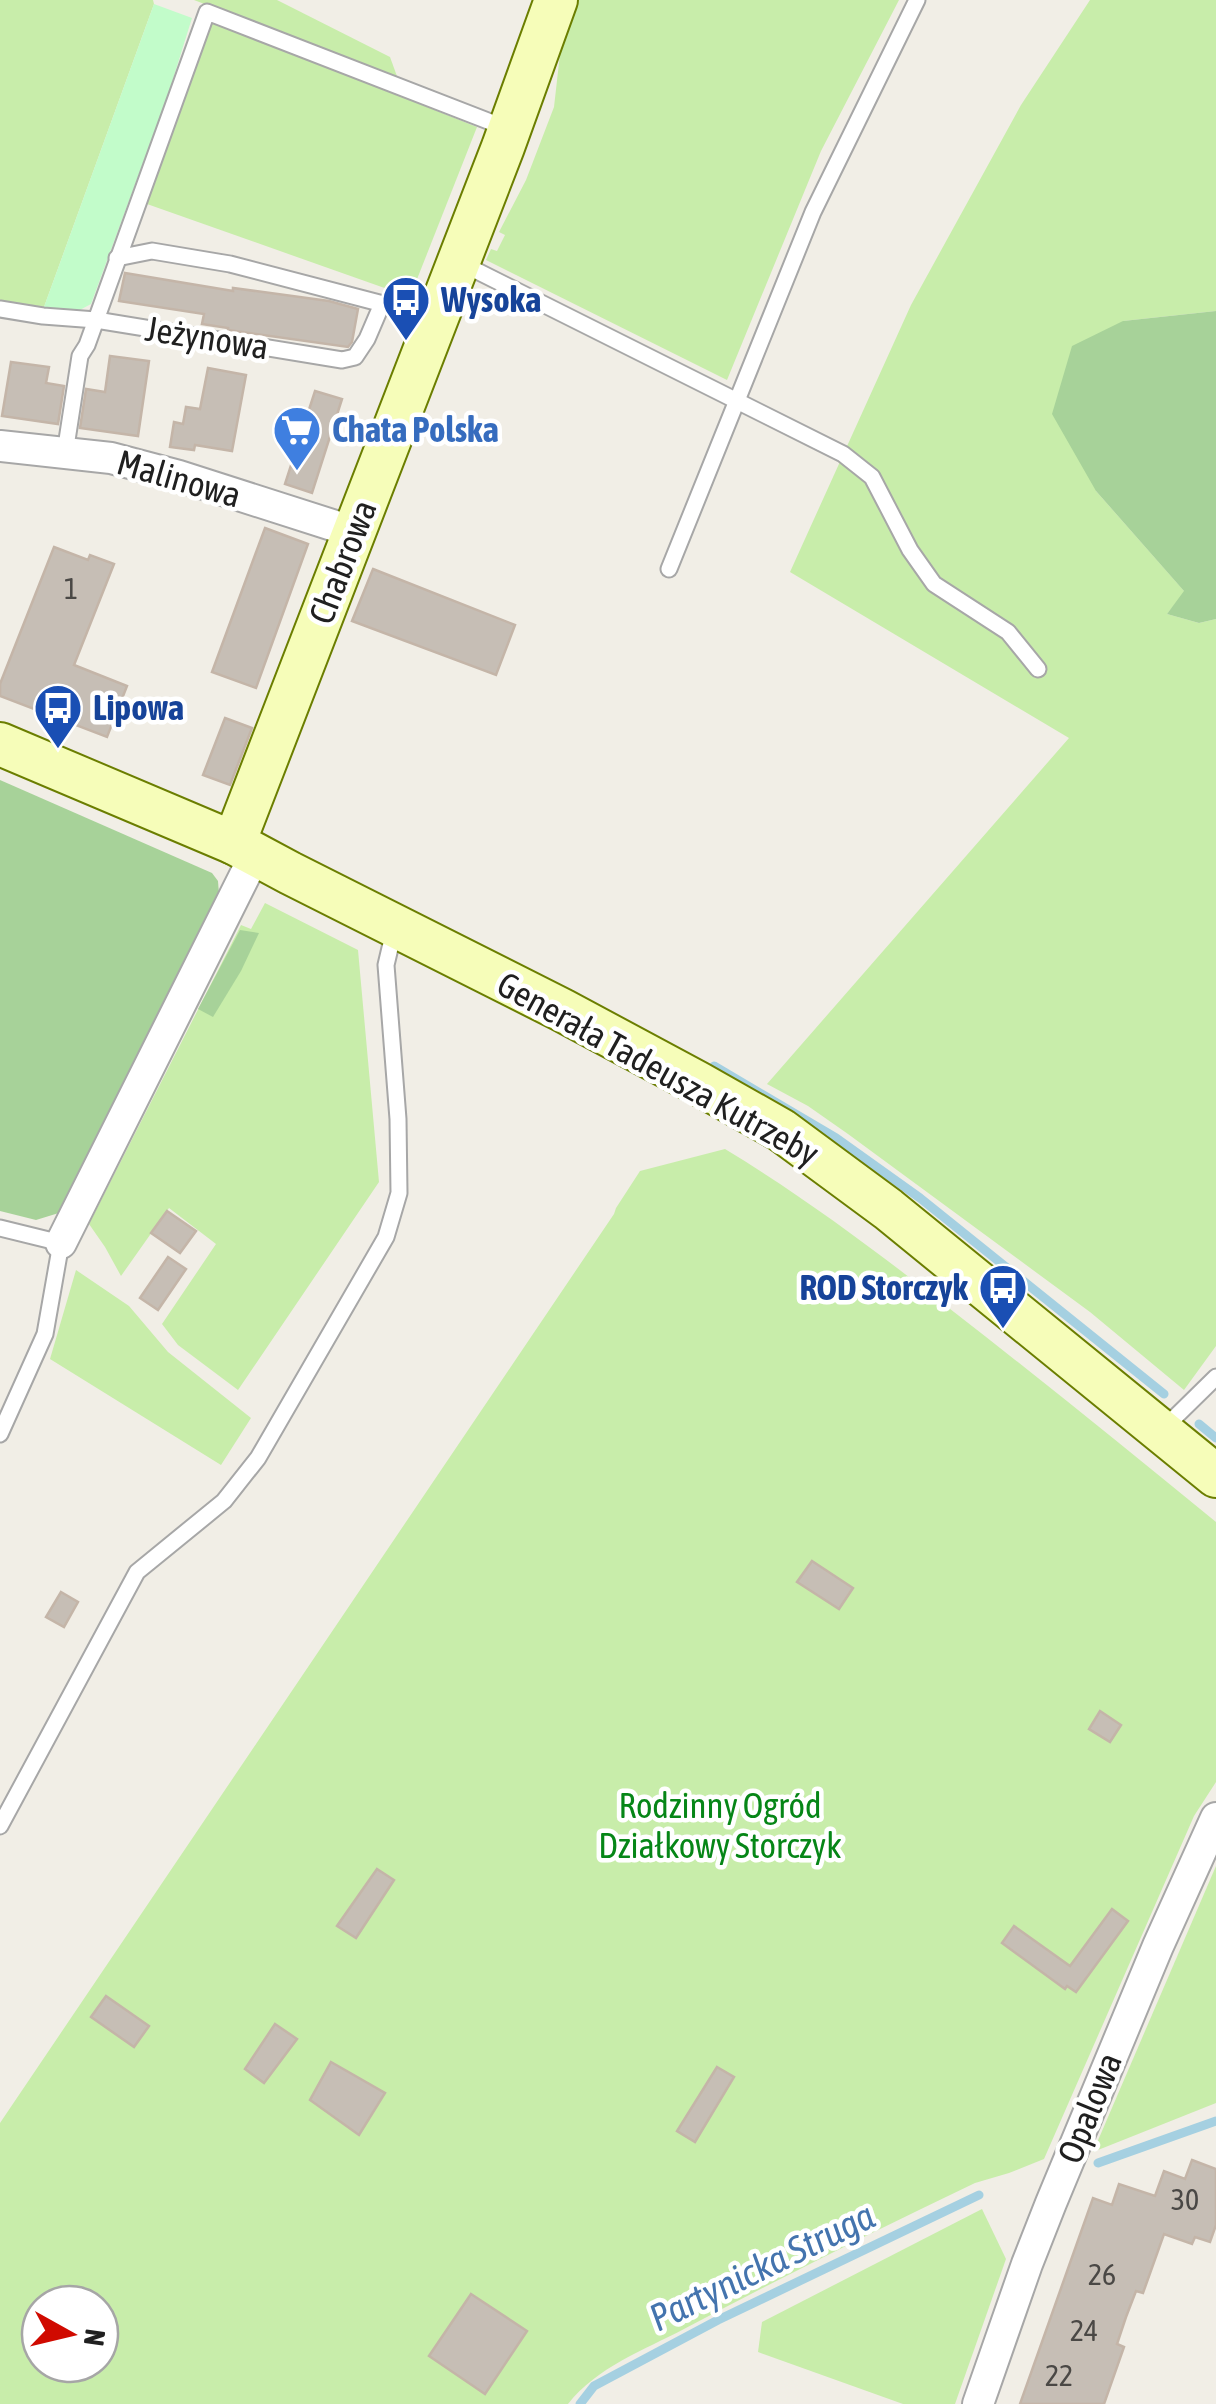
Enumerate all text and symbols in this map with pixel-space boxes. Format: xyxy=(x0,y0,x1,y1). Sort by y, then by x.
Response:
bus stop icon: Wysoka xyxy=(380,274,432,342)
place label: Wysoka xyxy=(440,279,541,319)
street label: Jeżynowa xyxy=(143,308,272,366)
supermarket icon: Chata Polska xyxy=(271,404,323,472)
place label: Chata Polska xyxy=(332,409,499,449)
street label: Malinowa xyxy=(113,441,246,515)
street label: Chabrowa xyxy=(300,494,384,629)
house number: 1 xyxy=(64,571,78,605)
bus stop icon: Lipowa xyxy=(32,682,84,750)
place label: Lipowa xyxy=(93,687,184,727)
street label: Generała Tadeusza Kutrzeby xyxy=(491,963,826,1173)
bus stop icon: ROD Storczyk xyxy=(977,1262,1029,1330)
place label: ROD Storczyk xyxy=(799,1267,969,1307)
park label: Rodzinny Ogród Działkowy Storczyk xyxy=(598,1785,842,1865)
street label: Opalowa xyxy=(1049,2047,1129,2169)
house number: 30 xyxy=(1171,2182,1199,2216)
water label: Partynicka Struga xyxy=(642,2193,881,2340)
house number: 26 xyxy=(1088,2257,1116,2291)
north arrow xyxy=(20,2284,120,2384)
house number: 24 xyxy=(1070,2313,1098,2347)
text: N xyxy=(78,2327,112,2348)
house number: 22 xyxy=(1045,2358,1073,2392)

